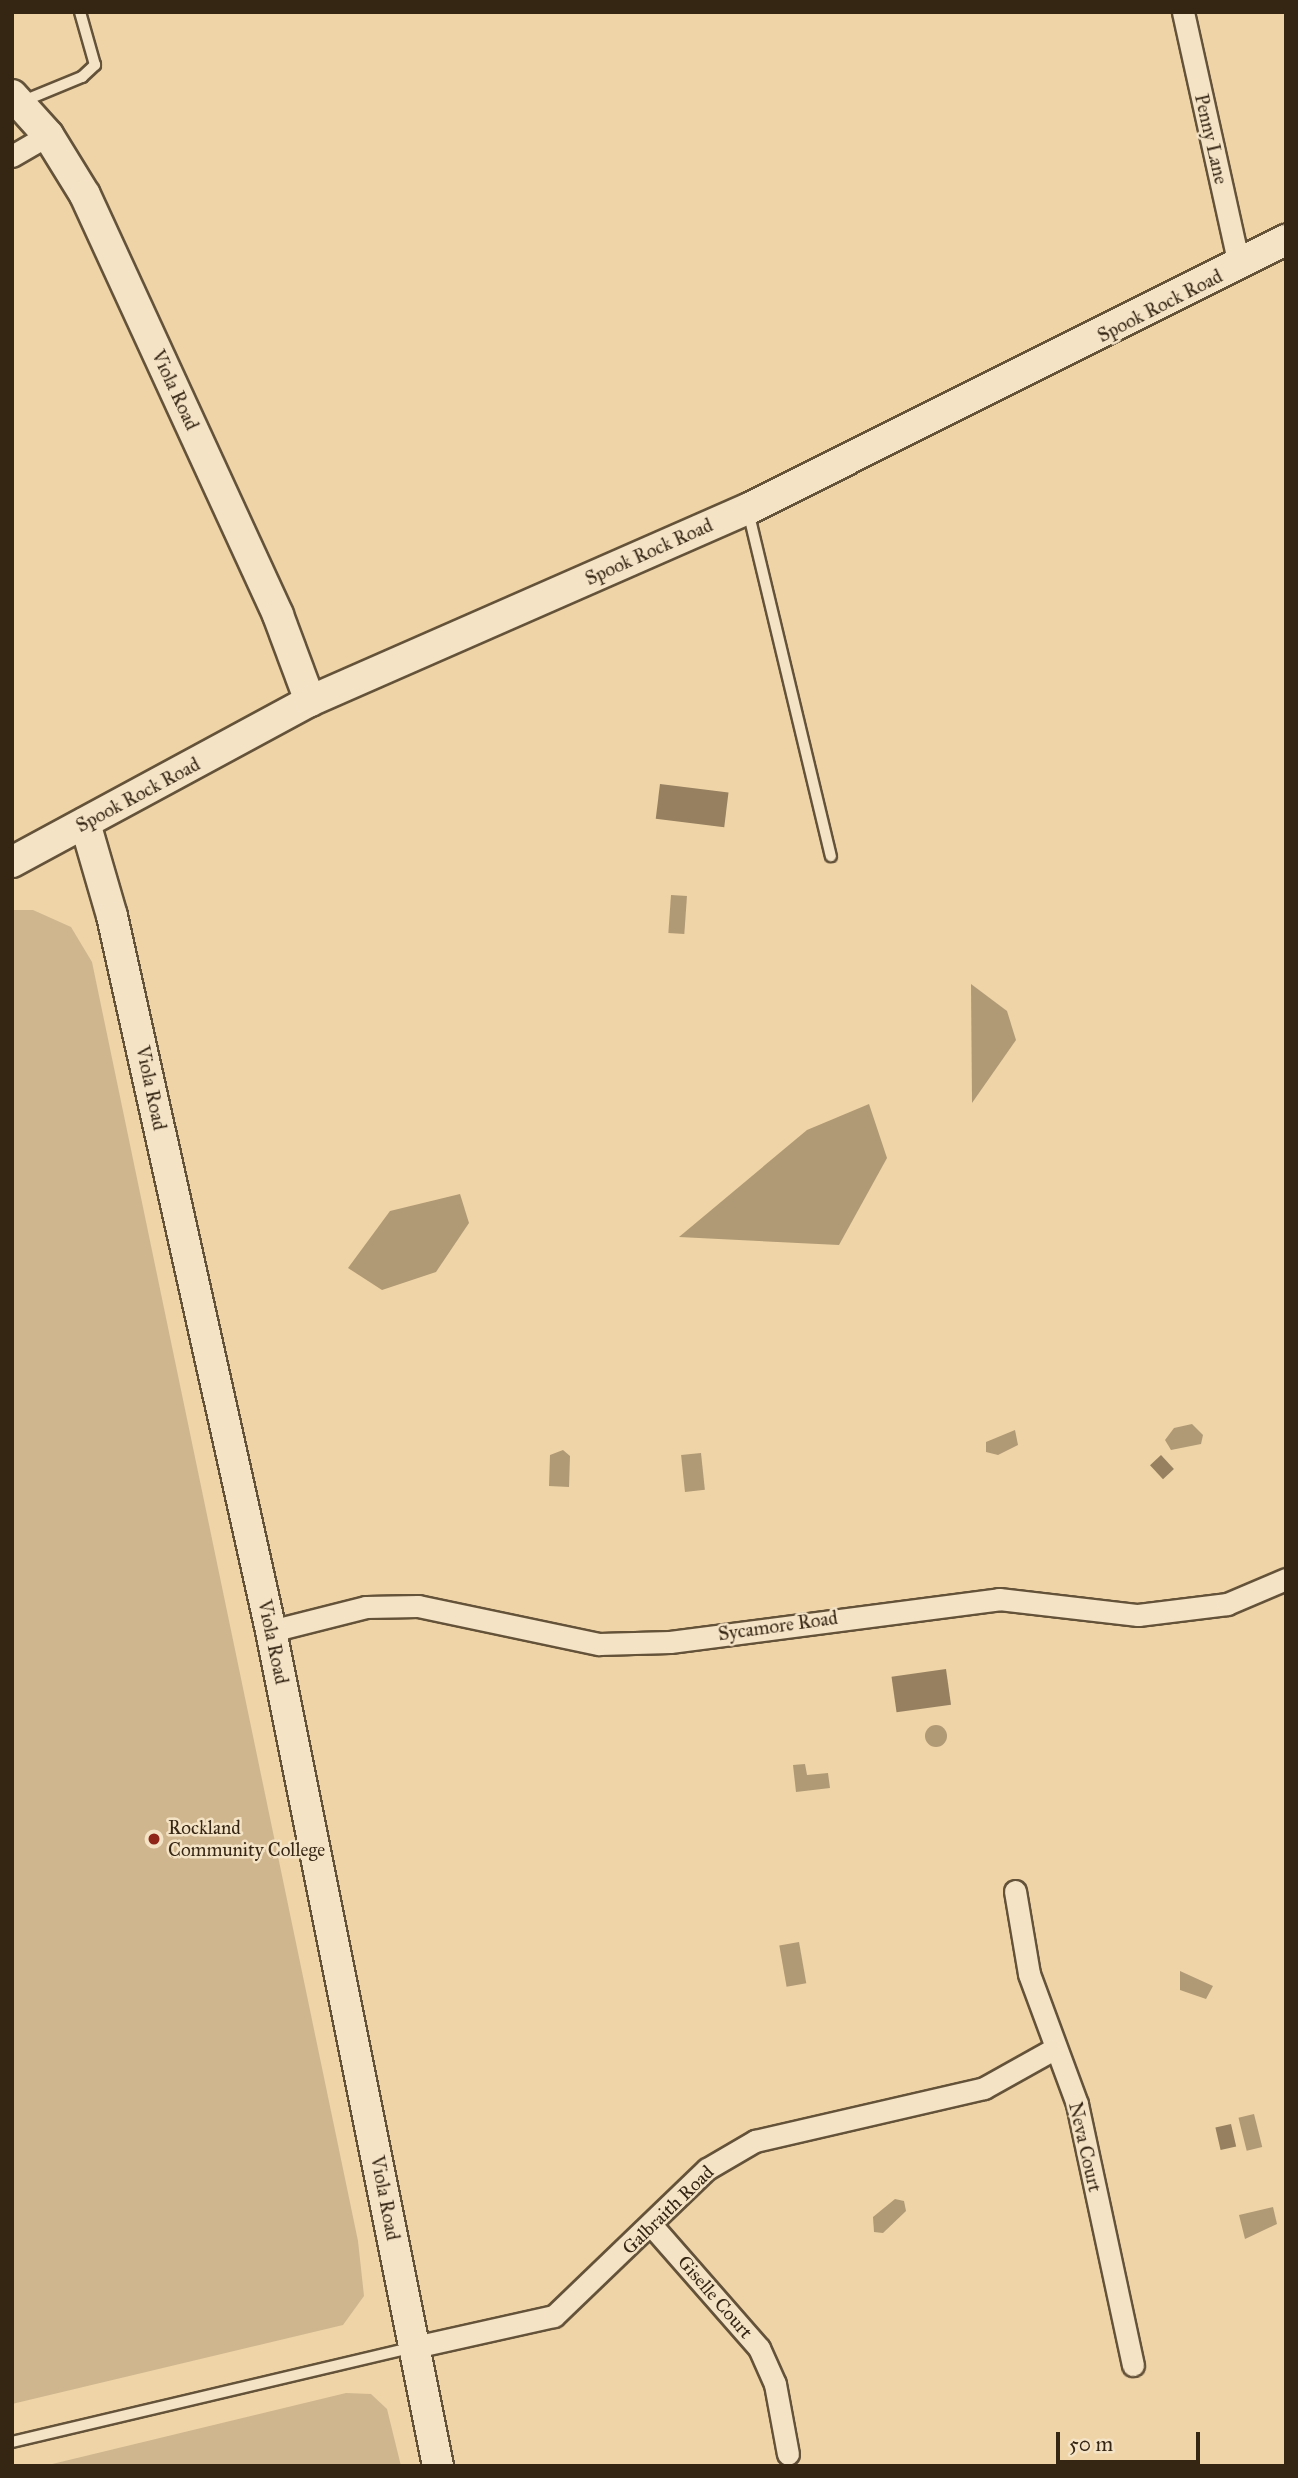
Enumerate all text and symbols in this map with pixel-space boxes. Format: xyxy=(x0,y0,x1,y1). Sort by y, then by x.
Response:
street label: Penny Lane xyxy=(1190,92,1232,186)
street label: Spook Rock Road xyxy=(1094,265,1226,347)
street label: Viola Road xyxy=(147,346,203,434)
street label: Spook Rock Road xyxy=(582,514,716,590)
street label: Spook Rock Road xyxy=(72,753,204,837)
street label: Viola Road xyxy=(131,1044,171,1132)
street label: Viola Road xyxy=(253,1598,293,1686)
street label: Sycamore Road xyxy=(717,1606,839,1646)
place label: Rockland Community College xyxy=(168,1817,325,1861)
marker: Rockland Community College xyxy=(146,1831,162,1847)
street label: Neva Court xyxy=(1064,2100,1106,2194)
street label: Viola Road xyxy=(366,2154,404,2242)
street label: Galbraith Road xyxy=(618,2161,718,2259)
street label: Giselle Court xyxy=(673,2251,757,2343)
scale bar xyxy=(1060,2418,1204,2462)
text: 50 m xyxy=(1069,2431,1113,2457)

